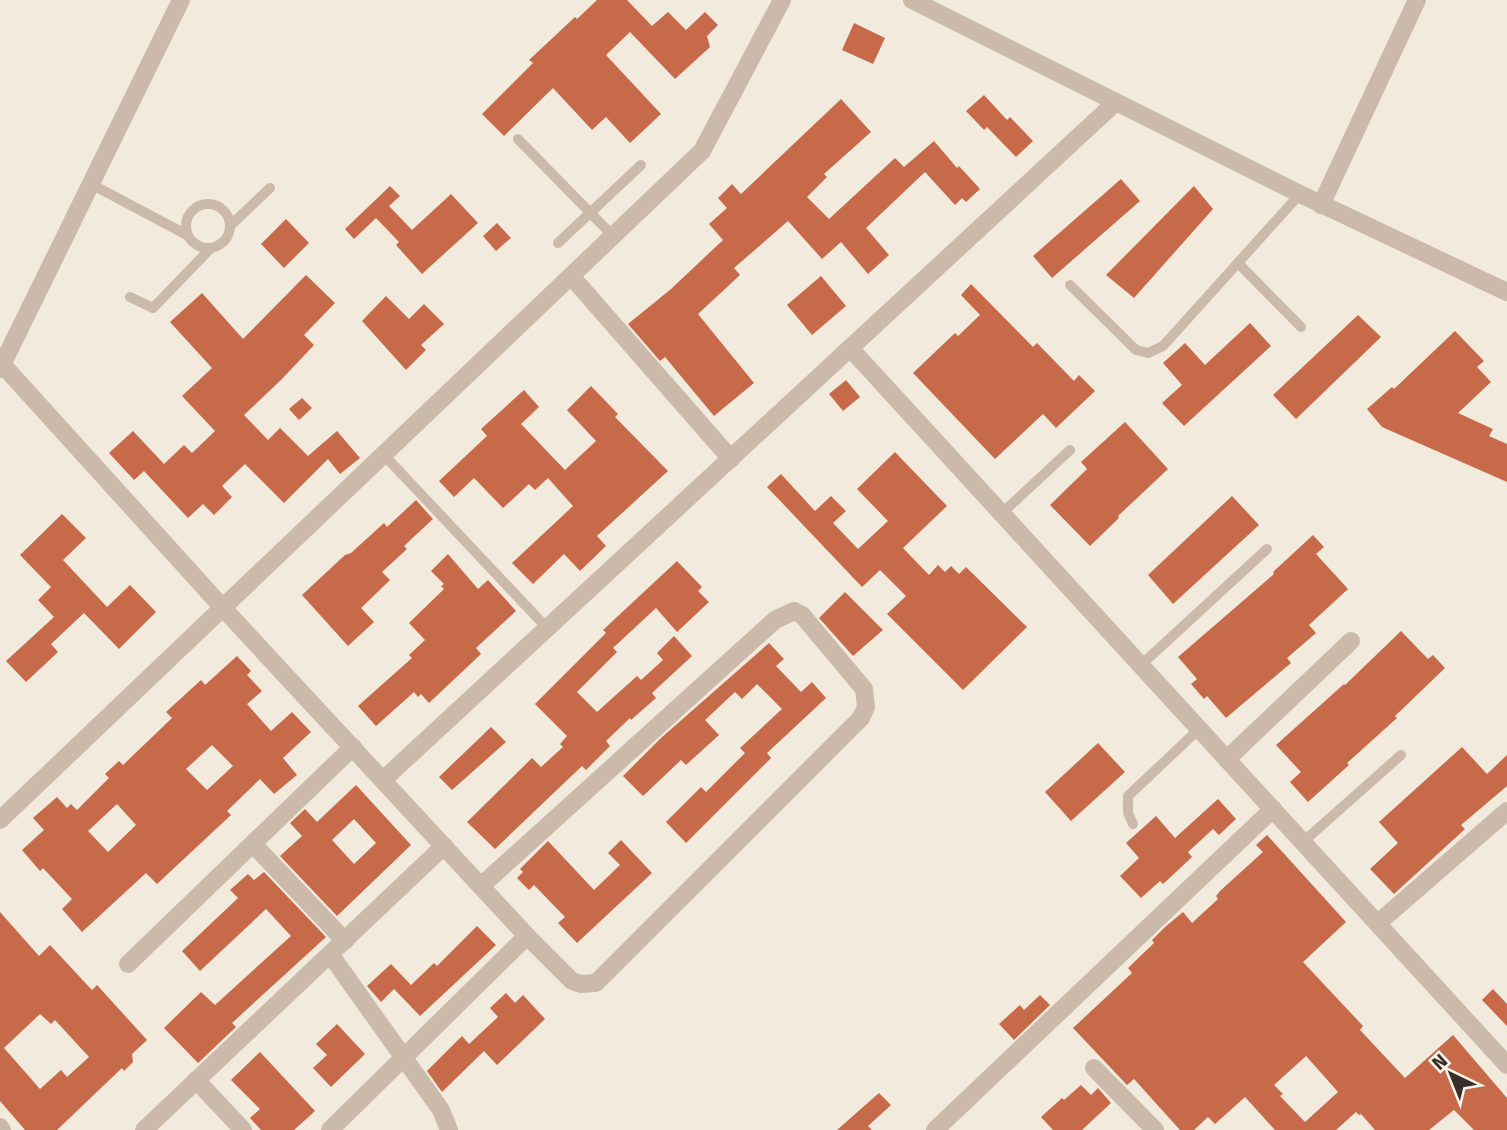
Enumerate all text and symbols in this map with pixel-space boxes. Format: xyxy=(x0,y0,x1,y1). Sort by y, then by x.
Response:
north arrow xyxy=(1416,1039,1486,1109)
text: N xyxy=(1427,1049,1452,1075)

